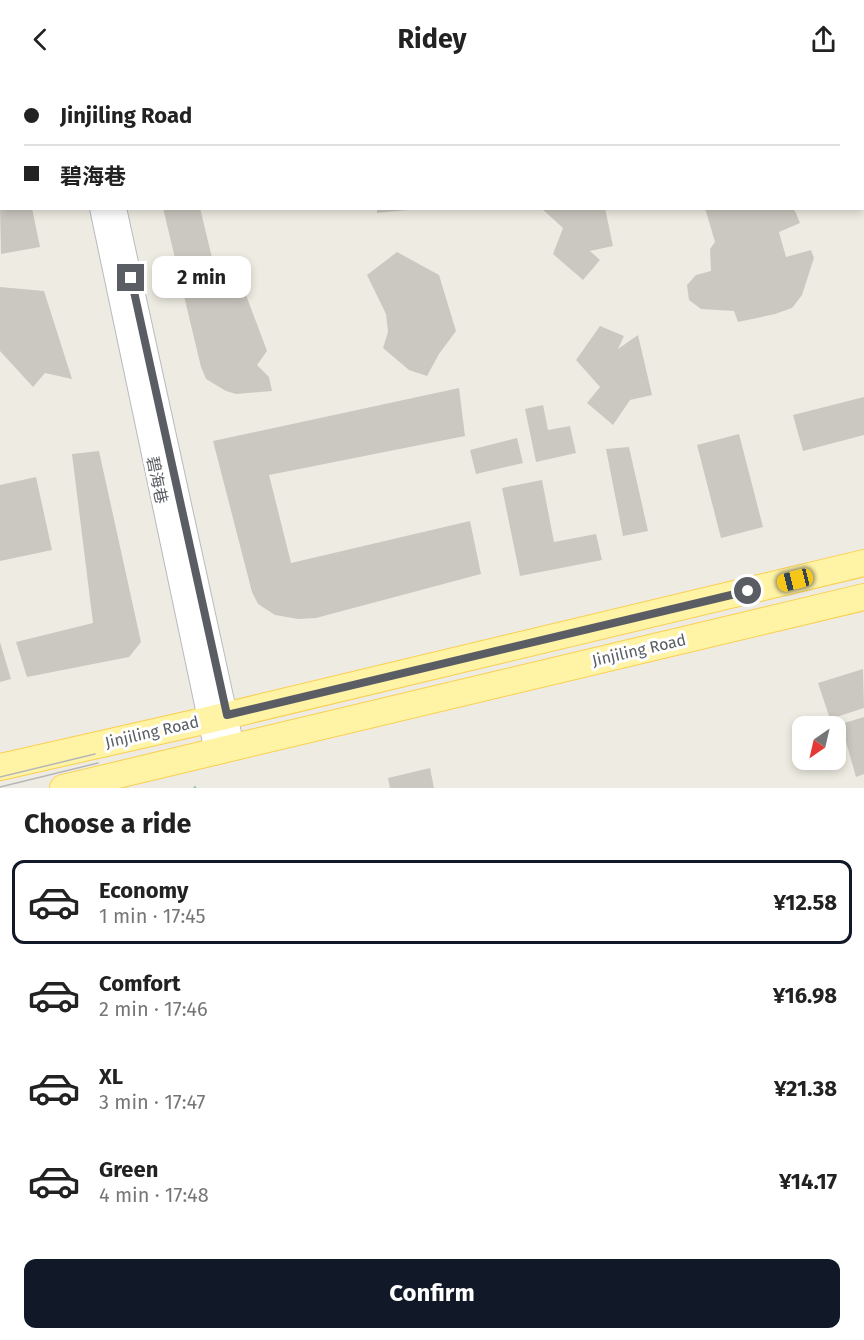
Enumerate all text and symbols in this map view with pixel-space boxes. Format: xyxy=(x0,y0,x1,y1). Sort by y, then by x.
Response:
icon: back xyxy=(24,23,57,56)
text: Ridey xyxy=(397,23,467,55)
icon: share xyxy=(807,23,840,56)
text: Jinjiling Road xyxy=(60,102,192,129)
text: 碧海巷 xyxy=(60,163,126,190)
callout: 2 min xyxy=(152,257,251,299)
route end xyxy=(117,264,144,291)
text: 2 min xyxy=(177,265,226,289)
street label: 碧海巷 xyxy=(143,455,171,505)
car xyxy=(775,567,815,593)
route start xyxy=(734,577,761,604)
street label: Jinjiling Road xyxy=(590,630,688,670)
street label: Jinjiling Road xyxy=(103,712,201,752)
north arrow xyxy=(792,716,846,770)
map controls xyxy=(792,716,846,770)
text: Choose a ride xyxy=(24,808,191,840)
icon: car xyxy=(27,875,81,929)
text: Economy xyxy=(99,877,188,904)
text: ¥12.58 xyxy=(774,889,837,916)
text: 1 min · 17:45 xyxy=(99,904,206,928)
icon: car xyxy=(27,968,81,1022)
text: Comfort xyxy=(99,970,180,997)
text: ¥16.98 xyxy=(773,982,837,1009)
text: 2 min · 17:46 xyxy=(99,997,208,1021)
icon: car xyxy=(27,1061,81,1115)
text: XL xyxy=(99,1063,123,1090)
text: ¥21.38 xyxy=(774,1075,837,1102)
text: 3 min · 17:47 xyxy=(99,1090,205,1114)
icon: car xyxy=(27,1154,81,1208)
text: Green xyxy=(99,1156,158,1183)
text: ¥14.17 xyxy=(779,1168,837,1195)
text: 4 min · 17:48 xyxy=(99,1183,209,1207)
button: Confirm xyxy=(24,1259,840,1328)

